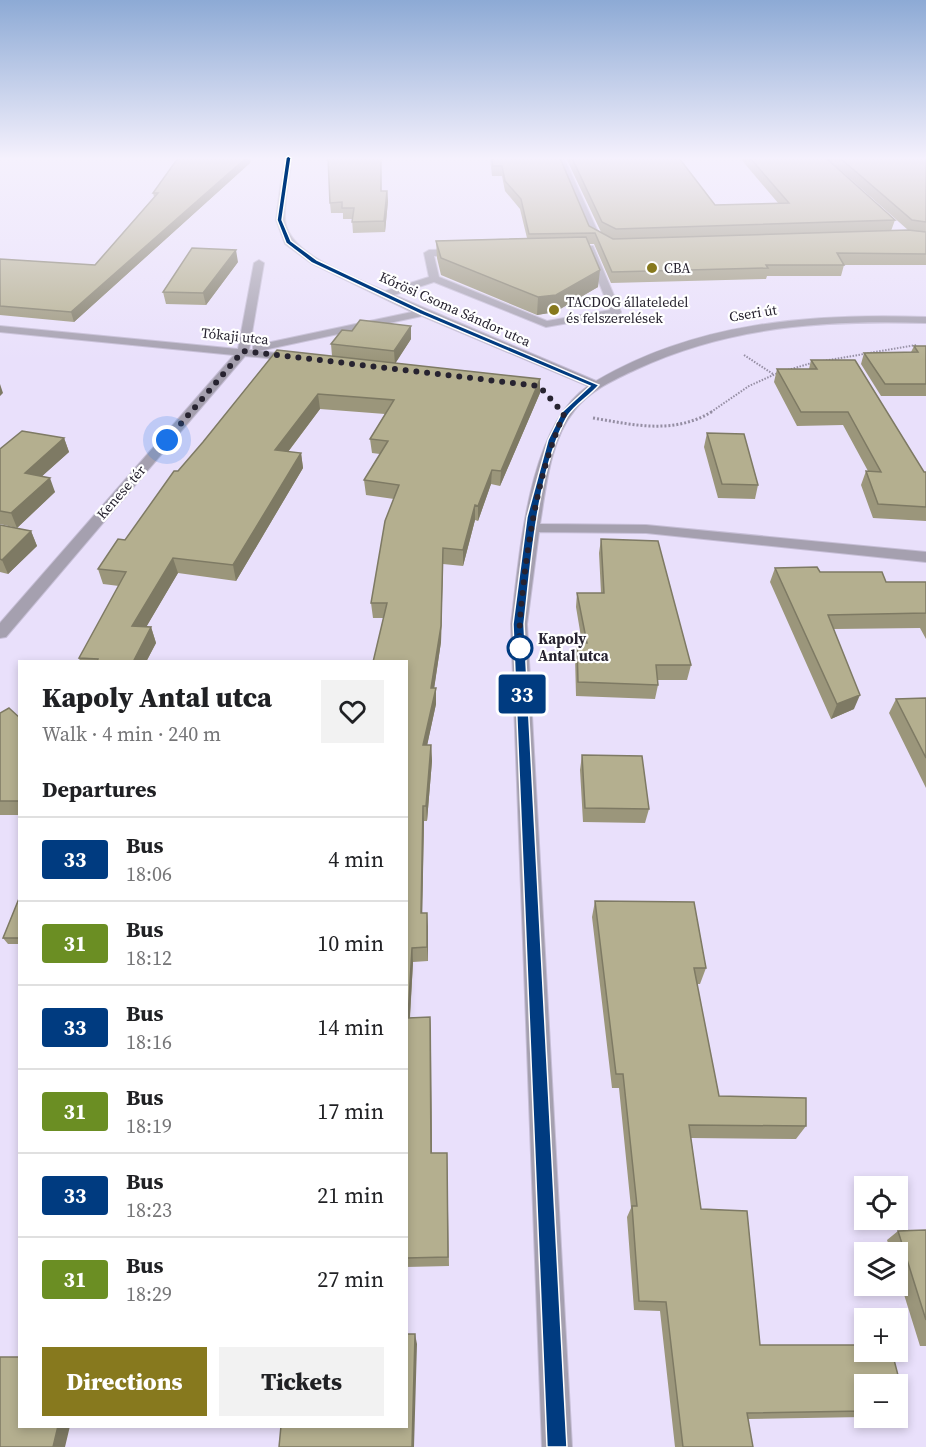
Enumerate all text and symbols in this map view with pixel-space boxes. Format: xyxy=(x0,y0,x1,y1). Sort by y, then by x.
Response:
place label: CBA xyxy=(664,258,691,278)
marker: CBA xyxy=(645,261,659,275)
street label: Kőrösi Csoma Sándor utca xyxy=(376,267,535,352)
place label: TACDOG állateledel és felszerelések xyxy=(566,292,688,328)
street label: Cseri út xyxy=(728,299,779,327)
marker: TACDOG állateledel és felszerelések xyxy=(547,303,561,317)
street label: Tókaji utca xyxy=(200,323,271,350)
your location xyxy=(152,425,182,455)
street label: Kenese tér xyxy=(92,461,150,523)
place label: Kapoly Antal utca xyxy=(538,628,610,666)
marker: Kapoly Antal utca xyxy=(507,635,533,661)
line badge: 33 xyxy=(495,674,549,714)
text: Kapoly Antal utca xyxy=(42,678,272,716)
button: heart xyxy=(321,680,384,743)
text: 33 xyxy=(511,680,533,709)
text: Walk · 4 min · 240 m xyxy=(42,720,221,748)
text: Departures xyxy=(42,774,156,804)
text: Bus xyxy=(126,830,163,860)
text: 4 min xyxy=(328,844,384,874)
text: 33 xyxy=(64,845,86,874)
text: 18:06 xyxy=(126,860,172,888)
text: Bus xyxy=(126,914,163,944)
text: 10 min xyxy=(317,928,384,958)
text: 31 xyxy=(64,929,86,958)
text: 18:12 xyxy=(126,944,172,972)
text: Bus xyxy=(126,998,163,1028)
text: 14 min xyxy=(317,1012,384,1042)
text: 33 xyxy=(64,1013,86,1042)
text: 18:16 xyxy=(126,1028,172,1056)
text: Bus xyxy=(126,1082,163,1112)
text: 17 min xyxy=(317,1096,384,1126)
text: 31 xyxy=(64,1097,86,1126)
text: 18:19 xyxy=(126,1112,172,1140)
text: Bus xyxy=(126,1166,163,1196)
map controls xyxy=(854,1176,908,1428)
button: locate xyxy=(854,1176,908,1230)
text: 21 min xyxy=(317,1180,384,1210)
text: 33 xyxy=(64,1181,86,1210)
text: 18:23 xyxy=(126,1196,172,1224)
button: layers xyxy=(854,1242,908,1296)
text: Bus xyxy=(126,1250,163,1280)
text: 27 min xyxy=(317,1264,384,1294)
text: 31 xyxy=(64,1265,86,1294)
text: 18:29 xyxy=(126,1280,172,1308)
button: + xyxy=(854,1308,908,1362)
button: Directions xyxy=(42,1347,207,1416)
button: Tickets xyxy=(219,1347,384,1416)
button: − xyxy=(854,1374,908,1428)

